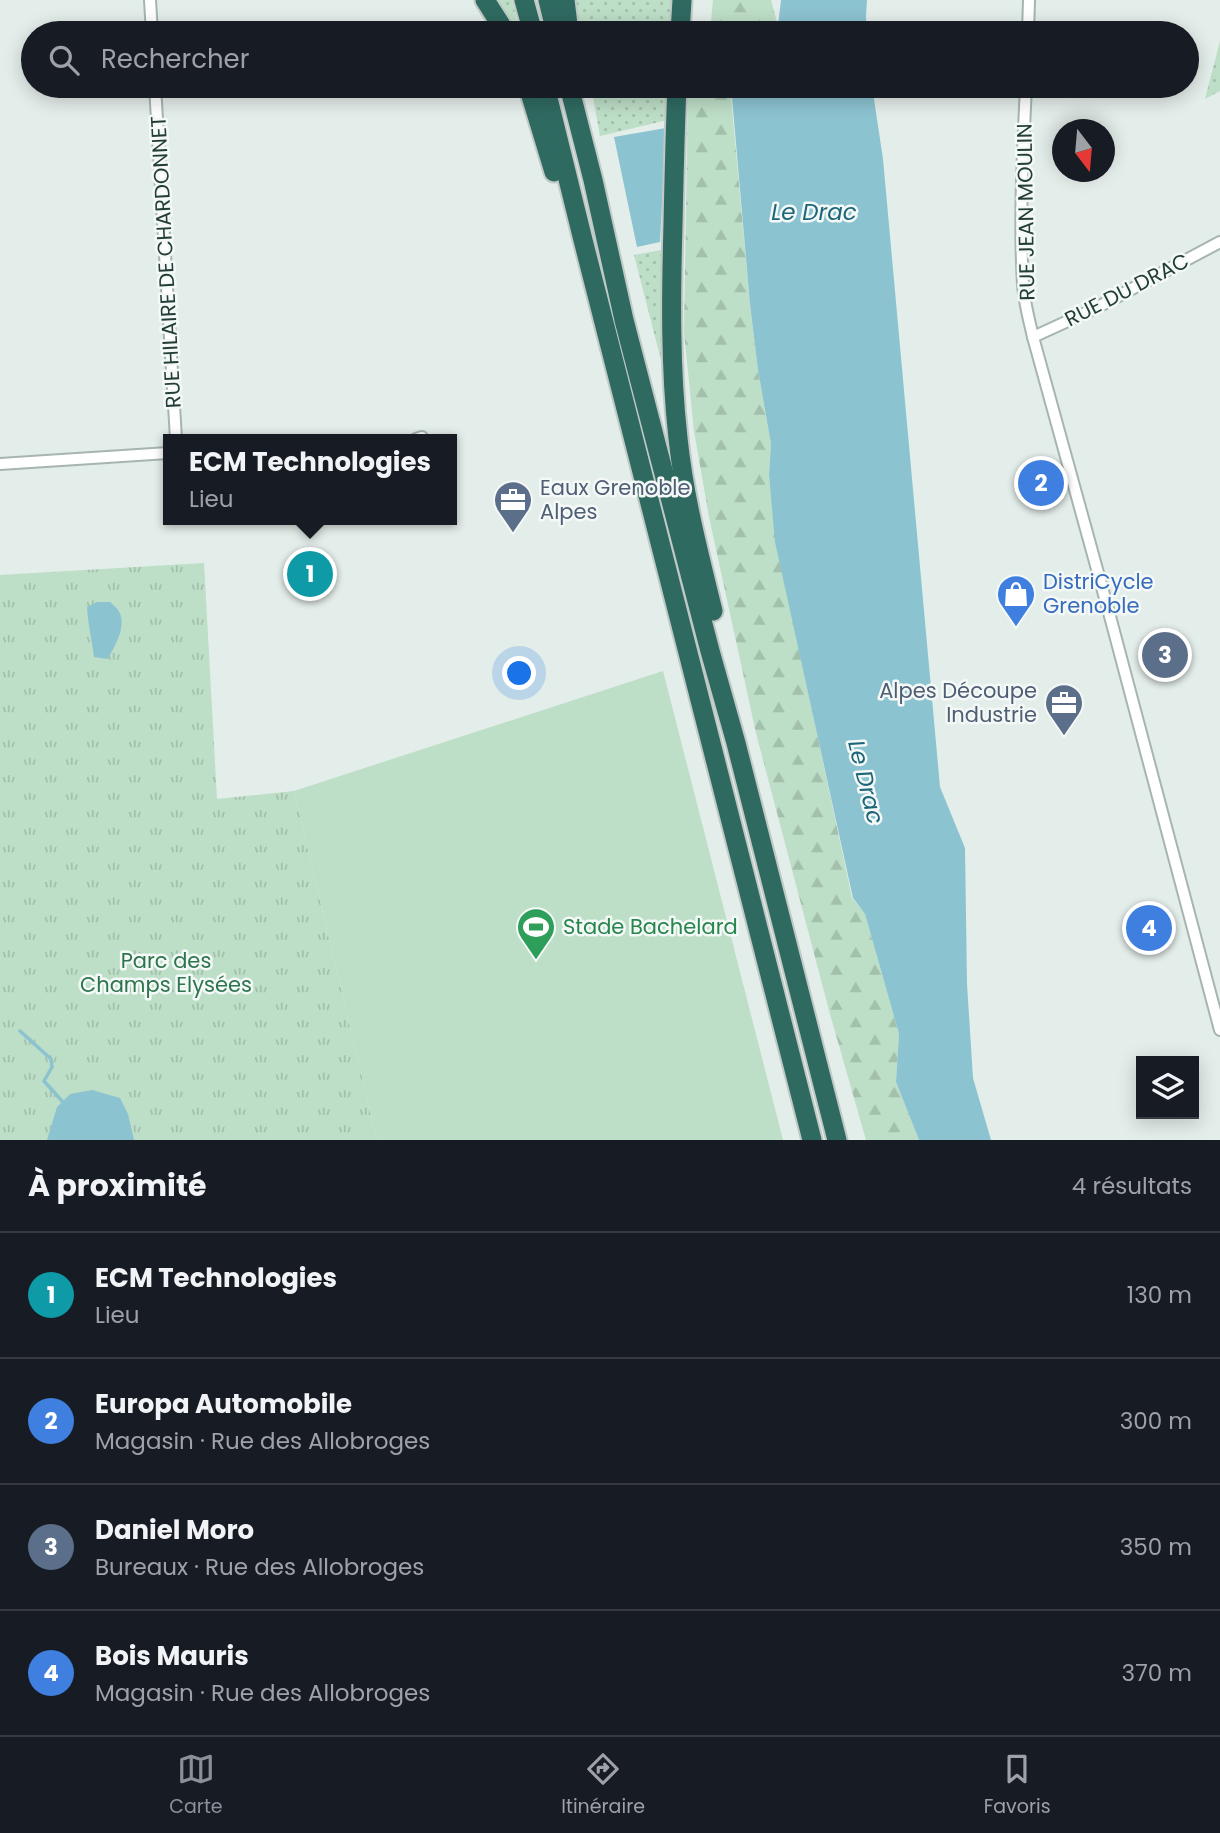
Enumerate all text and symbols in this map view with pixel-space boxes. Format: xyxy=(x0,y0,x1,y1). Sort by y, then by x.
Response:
search box xyxy=(21,21,1199,98)
icon: search xyxy=(45,41,83,79)
text: Rechercher xyxy=(101,41,249,77)
street label: RUE HILAIRE DE CHARDONNET xyxy=(143,115,188,409)
north arrow xyxy=(1052,119,1115,182)
street label: RUE JEAN MOULIN xyxy=(1009,123,1042,301)
water label: Le Drac xyxy=(771,196,857,228)
street label: RUE DU DRAC xyxy=(1060,246,1194,333)
popup xyxy=(163,434,457,525)
text: ECM Technologies xyxy=(189,444,431,480)
pin: 2 xyxy=(1018,457,1064,509)
place label: Eaux Grenoble Alpes xyxy=(540,473,691,526)
office icon: Eaux Grenoble Alpes xyxy=(492,479,534,534)
text: Lieu xyxy=(189,483,234,515)
pin: 1 xyxy=(287,548,333,600)
place label: DistriCycle Grenoble xyxy=(1043,567,1154,620)
shop icon: DistriCycle Grenoble xyxy=(995,573,1037,628)
pin: 3 xyxy=(1142,629,1188,681)
your location xyxy=(502,656,536,690)
place label: Alpes Découpe Industrie xyxy=(879,676,1037,729)
office icon: Alpes Découpe Industrie xyxy=(1043,682,1085,737)
water label: Le Drac xyxy=(840,737,892,827)
pin: 4 xyxy=(1126,902,1172,954)
sports icon: Stade Bachelard xyxy=(515,906,557,961)
place label: Stade Bachelard xyxy=(563,912,738,941)
park label: Parc des Champs Elysées xyxy=(80,946,252,999)
map controls xyxy=(1136,1056,1199,1119)
button: layers xyxy=(1136,1056,1199,1119)
text: À proximité xyxy=(28,1164,207,1207)
text: 4 résultats xyxy=(1072,1170,1192,1202)
text: ECM Technologies xyxy=(95,1260,337,1296)
text: 1 xyxy=(47,1279,55,1311)
text: 130 m xyxy=(1127,1279,1192,1311)
text: Lieu xyxy=(95,1299,140,1331)
text: Europa Automobile xyxy=(95,1386,352,1422)
text: 2 xyxy=(44,1405,58,1437)
text: 300 m xyxy=(1120,1405,1192,1437)
text: Magasin · Rue des Allobroges xyxy=(95,1425,430,1457)
text: Daniel Moro xyxy=(95,1512,254,1548)
text: 3 xyxy=(44,1531,58,1563)
text: 350 m xyxy=(1120,1531,1192,1563)
text: Bureaux · Rue des Allobroges xyxy=(95,1551,424,1583)
text: Bois Mauris xyxy=(95,1638,249,1674)
text: 4 xyxy=(43,1657,59,1689)
text: 370 m xyxy=(1122,1657,1192,1689)
text: Magasin · Rue des Allobroges xyxy=(95,1677,430,1709)
tab: Carte xyxy=(169,1750,223,1821)
tab: Itinéraire xyxy=(561,1750,645,1821)
tab: Favoris xyxy=(984,1750,1051,1821)

